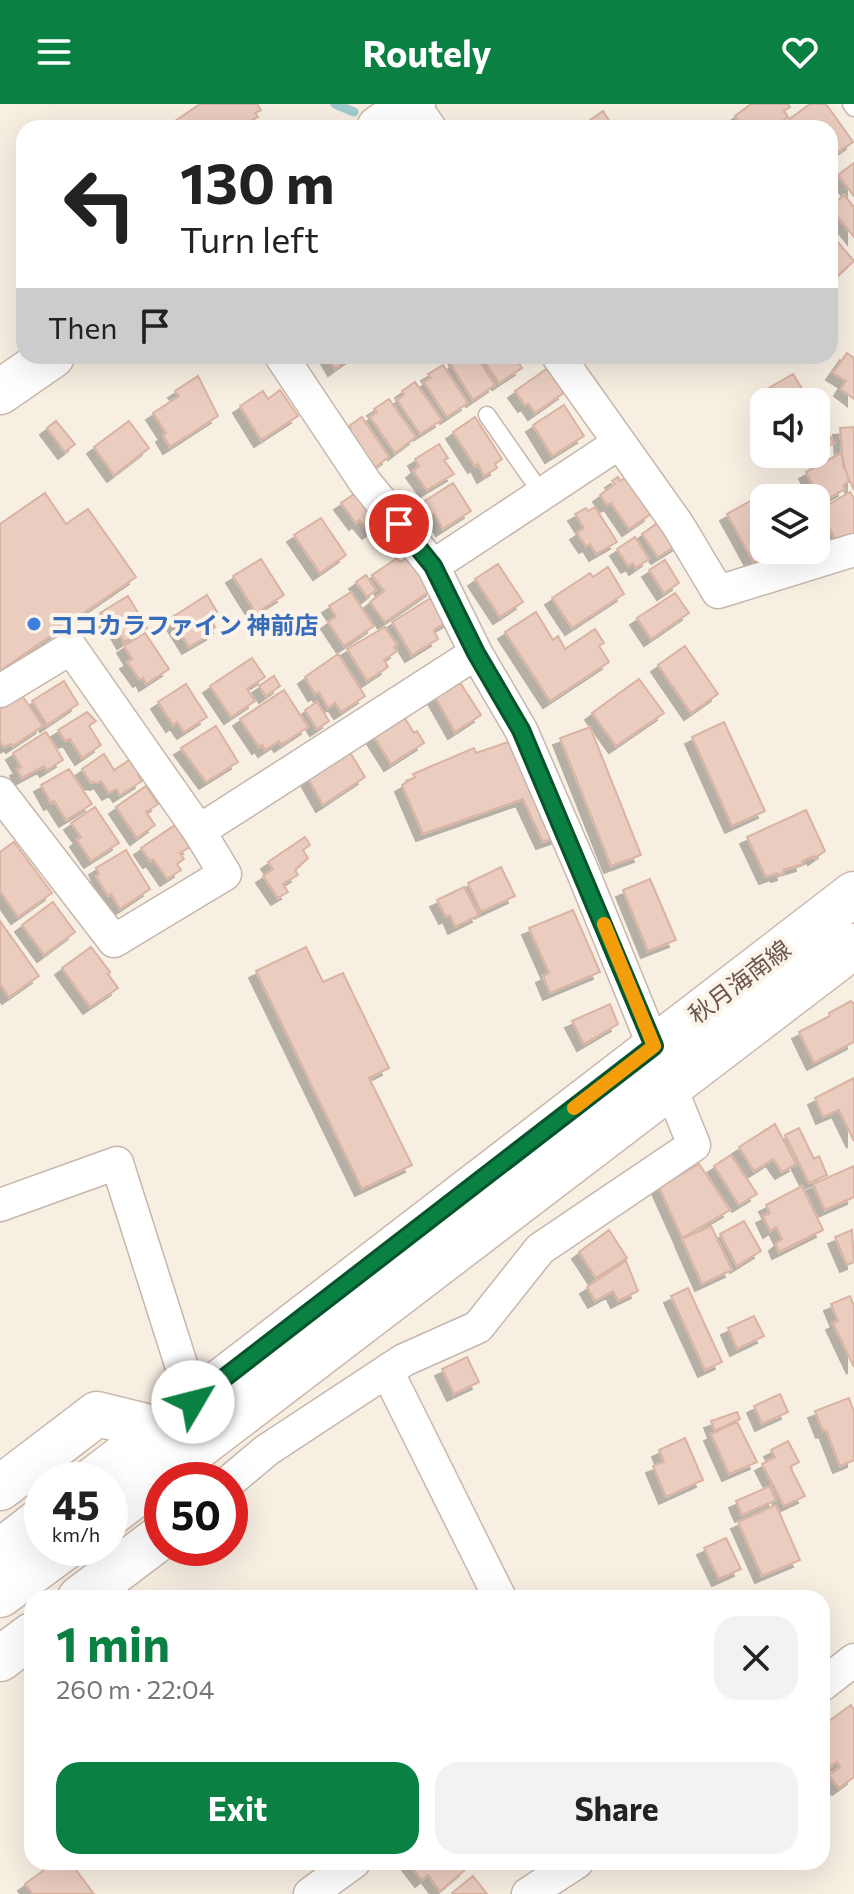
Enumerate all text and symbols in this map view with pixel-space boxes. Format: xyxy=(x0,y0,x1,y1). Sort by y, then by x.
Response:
icon: menu xyxy=(32,30,76,74)
text: Routely xyxy=(362,30,492,74)
icon: heart xyxy=(778,30,822,74)
text: 130 m xyxy=(180,147,335,216)
icon: left xyxy=(48,152,152,256)
text: Turn left xyxy=(180,216,319,260)
icon: arrive xyxy=(133,304,177,348)
text: Then xyxy=(48,308,117,345)
map controls xyxy=(750,388,830,564)
button: sound xyxy=(750,388,830,468)
button: layers xyxy=(750,484,830,564)
pin xyxy=(365,490,433,558)
icon: arrive xyxy=(377,502,421,546)
place label: ココカラファイン 神前店 xyxy=(50,610,319,639)
marker: ココカラファイン 神前店 xyxy=(25,615,43,633)
street label: 秋月海南線 xyxy=(682,933,796,1029)
position arrow xyxy=(151,1360,235,1444)
speed limit sign: 50 xyxy=(144,1462,248,1566)
text: 45 xyxy=(52,1479,100,1528)
text: km/h xyxy=(52,1522,100,1546)
text: 1 min xyxy=(56,1613,170,1672)
button: close xyxy=(714,1616,798,1700)
text: 260 m · 22:04 xyxy=(56,1673,214,1704)
button: Exit xyxy=(56,1762,419,1854)
button: Share xyxy=(435,1762,798,1854)

